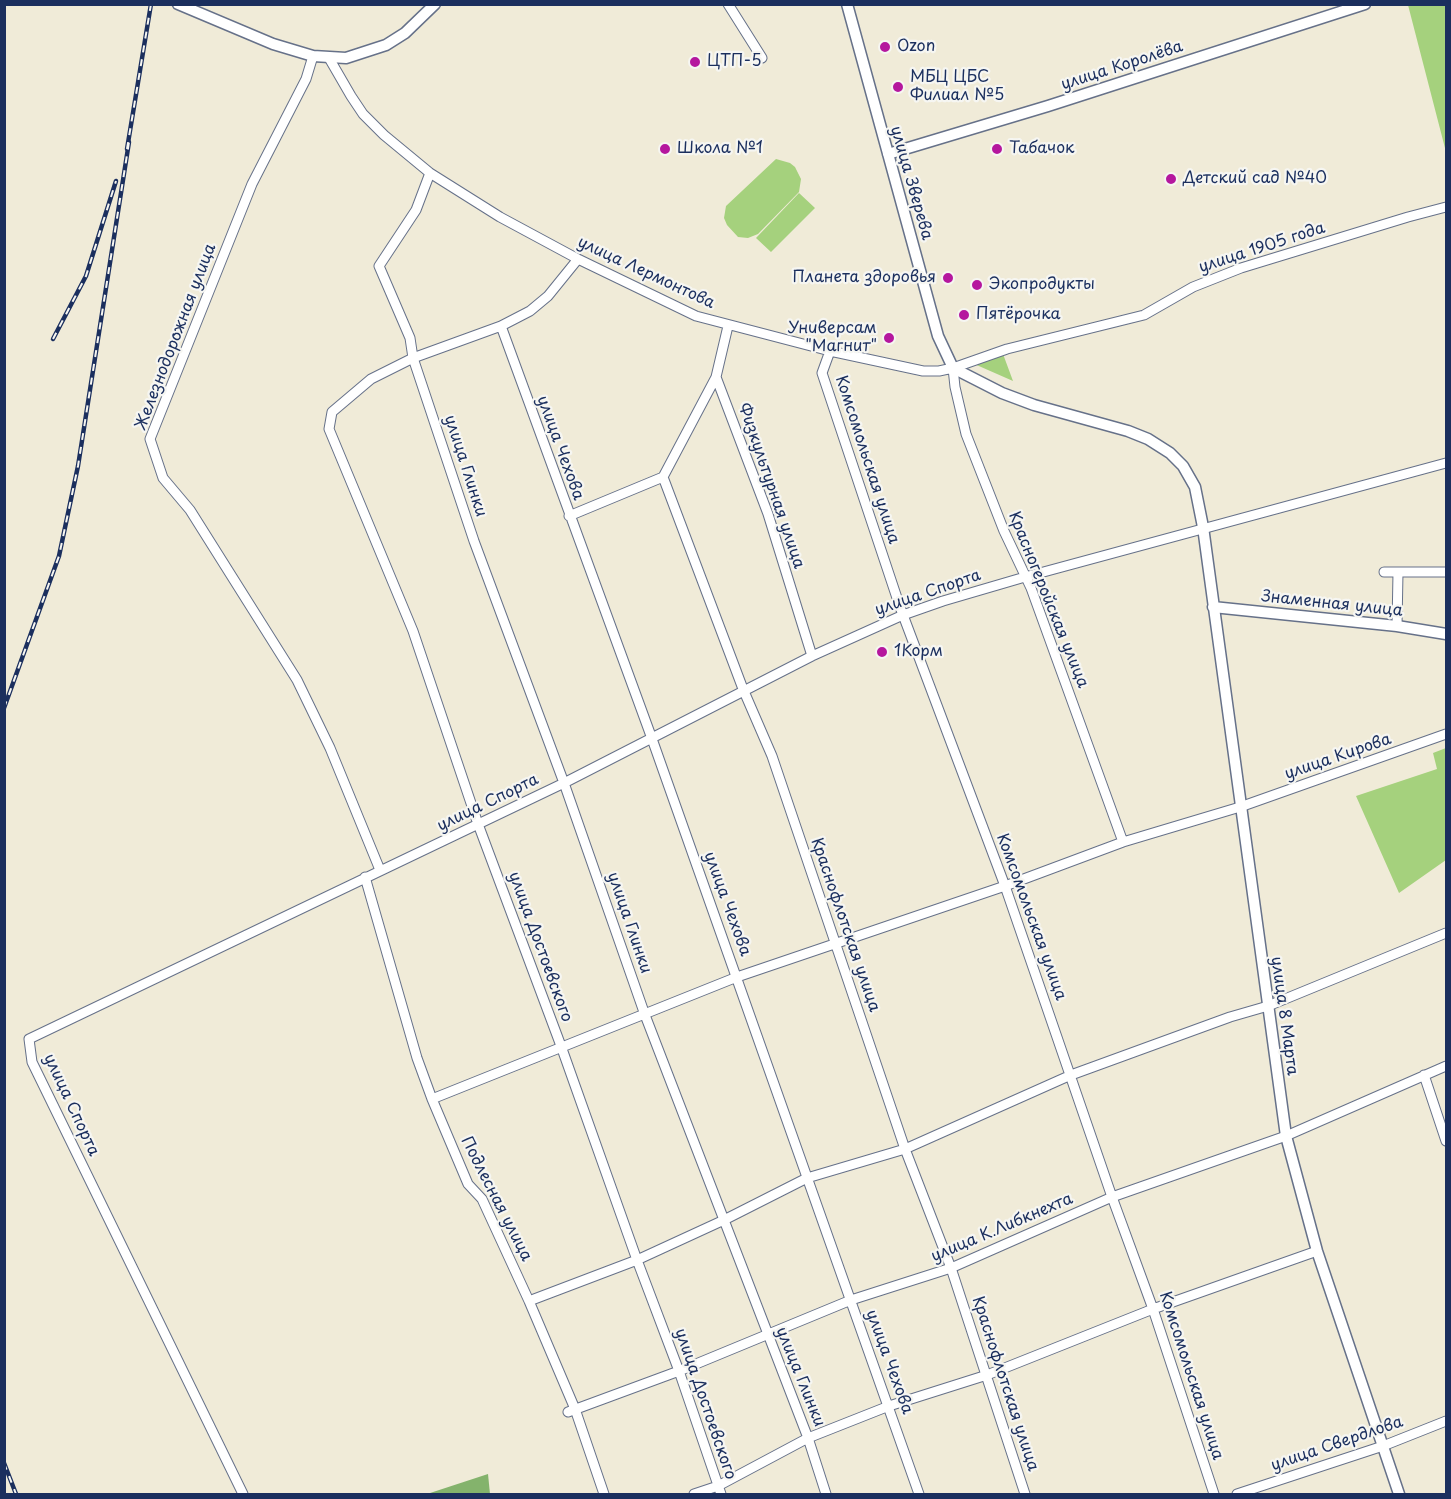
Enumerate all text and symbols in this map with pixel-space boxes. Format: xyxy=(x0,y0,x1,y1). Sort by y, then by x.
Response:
place label: Ozon xyxy=(897,37,935,57)
street label: улица Королёва xyxy=(1059,37,1185,95)
marker: Ozon xyxy=(878,40,892,54)
place label: ЦТП-5 xyxy=(707,52,761,72)
marker: ЦТП-5 xyxy=(688,55,702,69)
place label: МБЦ ЦБС Филиал №5 xyxy=(910,68,1004,106)
marker: МБЦ ЦБС Филиал №5 xyxy=(891,80,905,94)
street label: улица Зверева xyxy=(886,124,936,242)
place label: Школа №1 xyxy=(677,139,763,159)
place label: Табачок xyxy=(1009,139,1075,159)
marker: Школа №1 xyxy=(658,142,672,156)
marker: Табачок xyxy=(990,142,1004,156)
place label: Детский сад №40 xyxy=(1183,169,1327,189)
marker: Детский сад №40 xyxy=(1164,172,1178,186)
street label: улица 1905 года xyxy=(1196,219,1328,277)
street label: улица Лермонтова xyxy=(574,233,718,313)
street label: Железнодорожная улица xyxy=(131,241,221,433)
place label: Планета здоровья xyxy=(793,268,936,288)
marker: Планета здоровья xyxy=(941,271,955,285)
place label: Экопродукты xyxy=(989,275,1095,295)
marker: Экопродукты xyxy=(970,278,984,292)
place label: Пятёрочка xyxy=(976,305,1061,325)
marker: Пятёрочка xyxy=(957,308,971,322)
place label: Универсам "Магнит" xyxy=(788,319,877,357)
marker: Универсам "Магнит" xyxy=(882,331,896,345)
street label: Комсомольская улица xyxy=(831,373,903,547)
street label: улица Чехова xyxy=(532,393,588,503)
street label: Физкультурная улица xyxy=(734,401,808,571)
street label: улица Глинки xyxy=(440,413,490,519)
street label: Красногеройская улица xyxy=(1004,509,1092,691)
street label: улица Спорта xyxy=(873,566,983,620)
street label: Знаменная улица xyxy=(1260,587,1404,621)
place label: 1Корм xyxy=(894,642,943,662)
marker: 1Корм xyxy=(875,645,889,659)
street label: улица Кирова xyxy=(1282,730,1394,784)
street label: улица Спорта xyxy=(434,770,542,836)
street label: Комсомольская улица xyxy=(992,831,1070,1003)
street label: Краснофлотская улица xyxy=(806,836,884,1014)
street label: улица Чехова xyxy=(699,849,755,959)
street label: улица Достоевского xyxy=(504,869,576,1025)
street label: улица Глинки xyxy=(603,870,655,976)
street label: улица 8 Марта xyxy=(1266,955,1302,1077)
street label: улица Спорта xyxy=(39,1051,103,1159)
street label: Подлесная улица xyxy=(456,1133,536,1265)
street label: улица К.Либкнехта xyxy=(928,1189,1076,1267)
street label: Комсомольская улица xyxy=(1155,1289,1227,1463)
street label: Краснофлотская улица xyxy=(968,1294,1042,1474)
street label: улица Чехова xyxy=(861,1307,917,1417)
street label: улица Глинки xyxy=(771,1324,829,1430)
street label: улица Достоевского xyxy=(670,1326,740,1482)
street label: улица Свердлова xyxy=(1269,1412,1405,1476)

